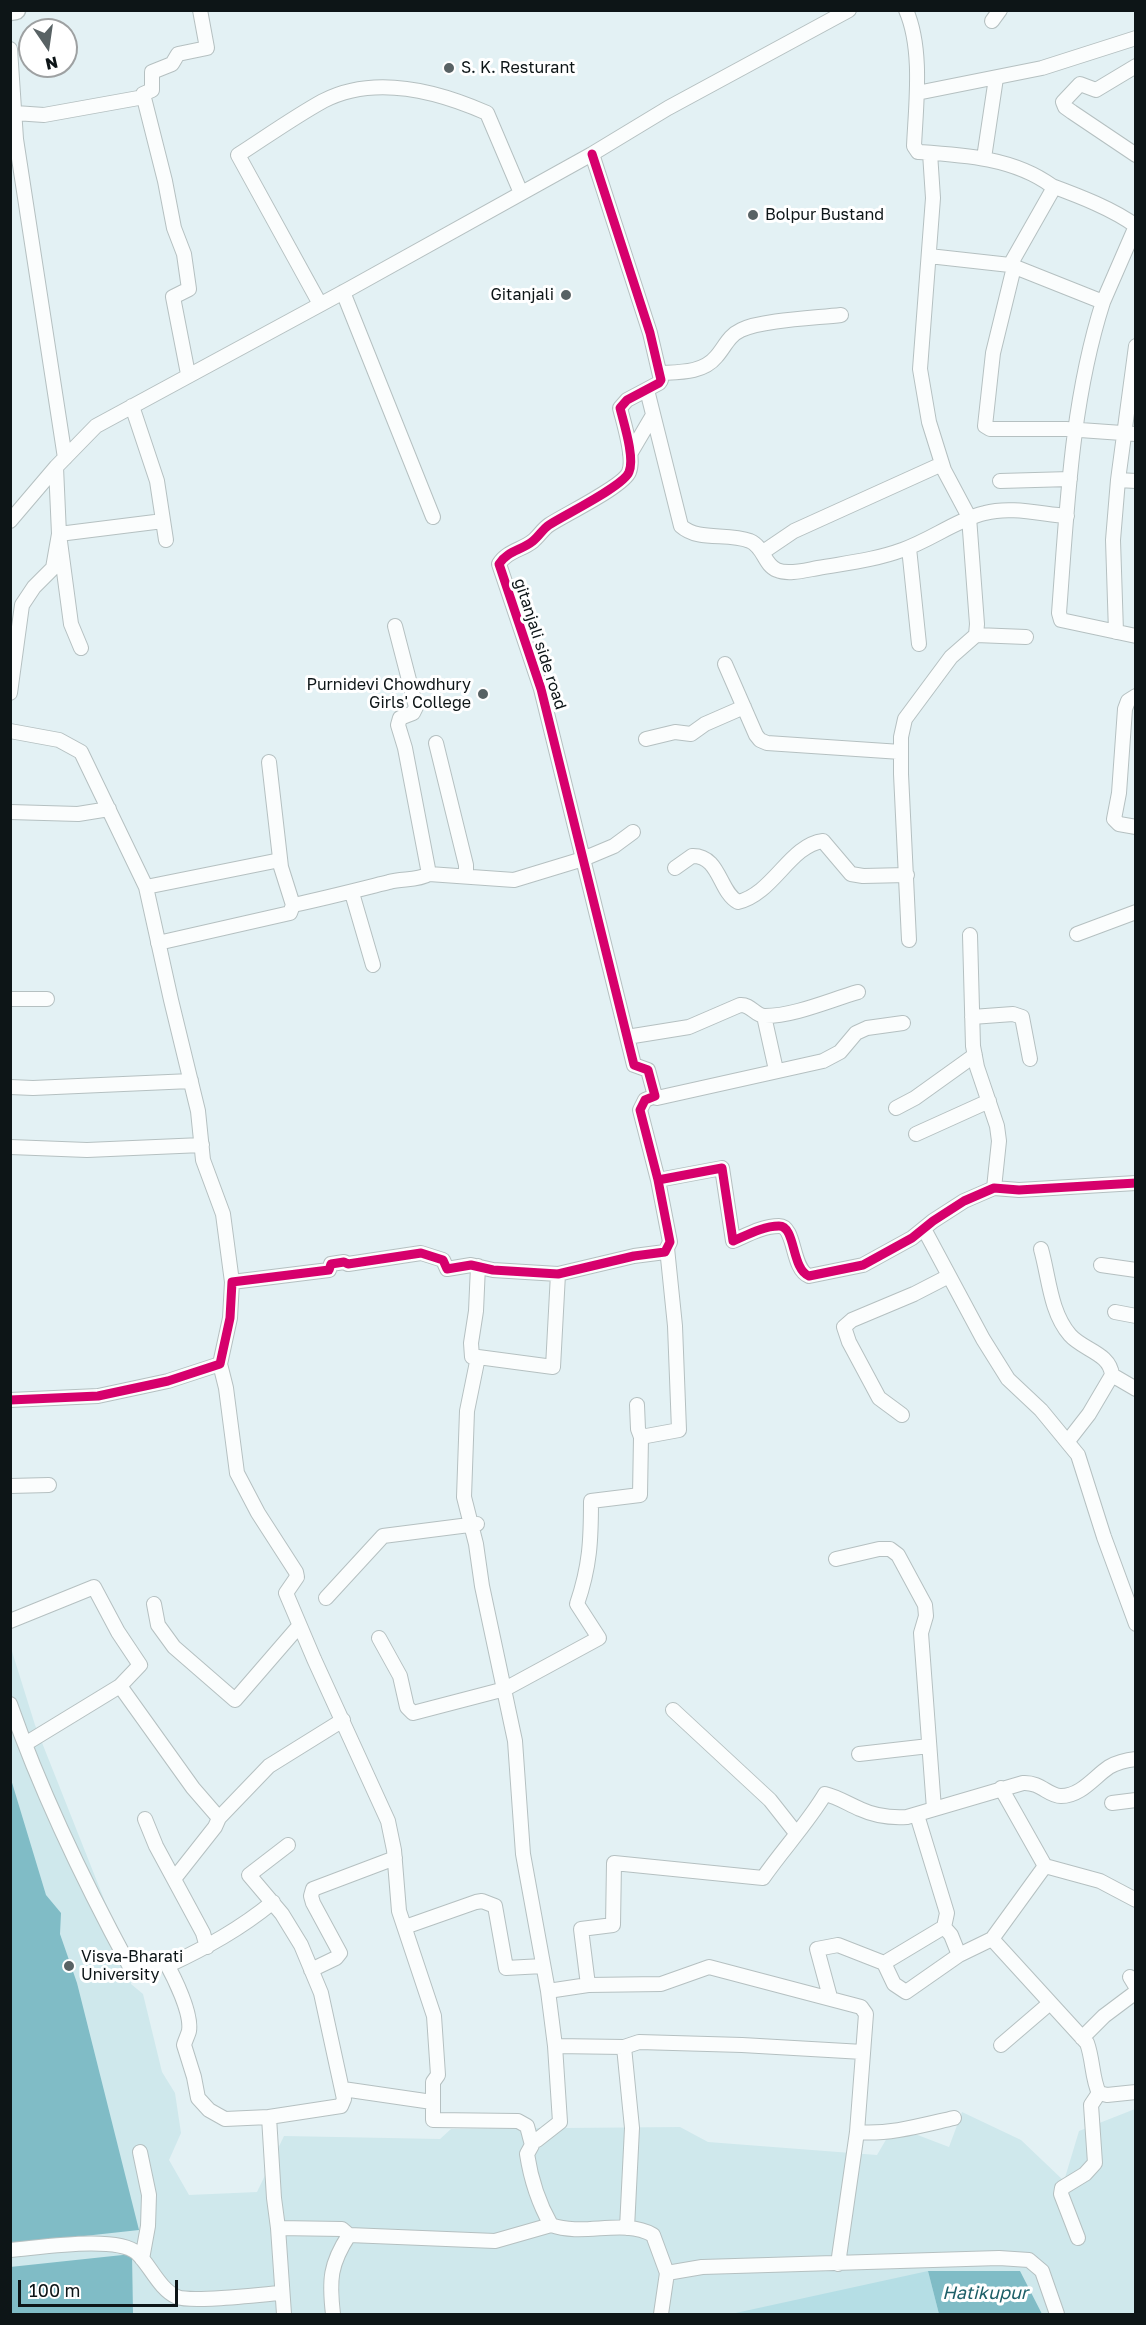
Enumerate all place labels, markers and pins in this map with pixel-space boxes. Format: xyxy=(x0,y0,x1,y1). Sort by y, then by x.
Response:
place label: S. K. Resturant xyxy=(461,58,575,78)
marker: S. K. Resturant xyxy=(442,61,456,75)
place label: Bolpur Bustand xyxy=(765,205,884,225)
marker: Bolpur Bustand xyxy=(746,208,760,222)
place label: Gitanjali xyxy=(490,285,554,305)
marker: Gitanjali xyxy=(559,288,573,302)
place label: Purnidevi Chowdhury Girls' College xyxy=(306,675,471,713)
marker: Purnidevi Chowdhury Girls' College xyxy=(476,687,490,701)
place label: Visva-Bharati University xyxy=(81,1947,183,1985)
marker: Visva-Bharati University xyxy=(62,1959,76,1973)

